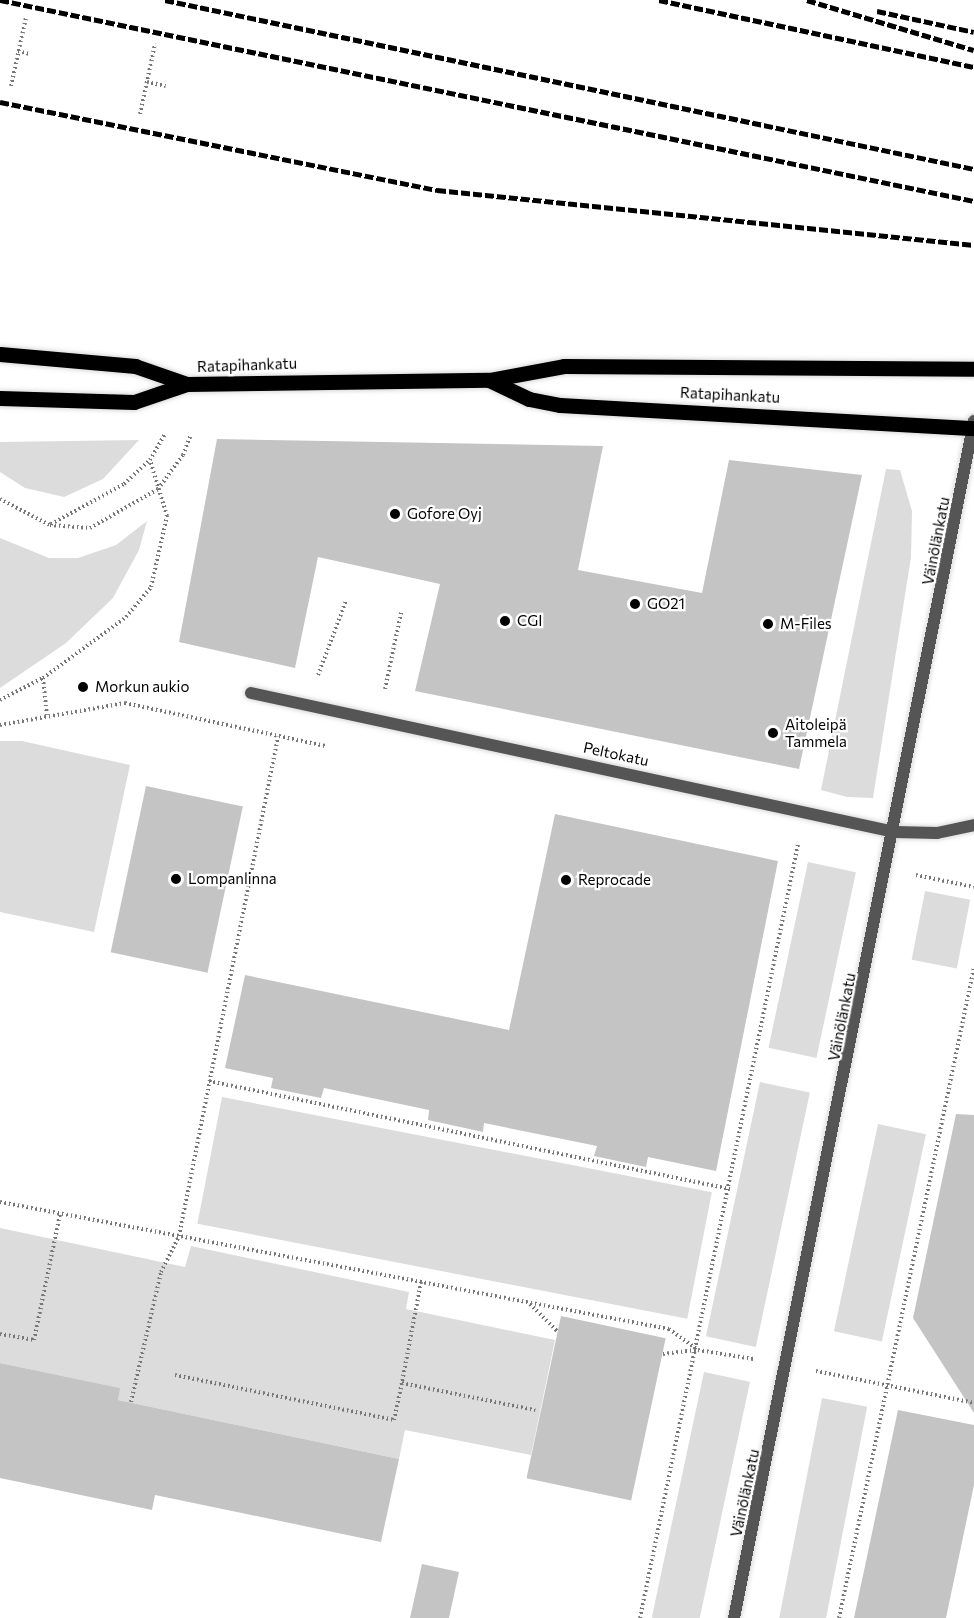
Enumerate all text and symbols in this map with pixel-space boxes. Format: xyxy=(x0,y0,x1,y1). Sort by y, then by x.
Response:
street label: Ratapihankatu xyxy=(197,354,297,376)
street label: Ratapihankatu xyxy=(680,383,780,407)
street label: Väinölänkatu xyxy=(919,495,953,587)
place label: Gofore Oyj xyxy=(407,505,482,523)
marker: Gofore Oyj xyxy=(388,507,402,521)
place label: GO21 xyxy=(647,595,685,613)
marker: GO21 xyxy=(628,597,642,611)
place label: CGI xyxy=(517,612,542,630)
marker: CGI xyxy=(498,614,512,628)
place label: M-Files xyxy=(780,615,832,633)
marker: M-Files xyxy=(761,617,775,631)
place label: Morkun aukio xyxy=(95,678,189,696)
marker: Morkun aukio xyxy=(76,680,90,694)
place label: Aitoleipä Tammela xyxy=(785,715,847,750)
marker: Aitoleipä Tammela xyxy=(766,726,780,740)
street label: Peltokatu xyxy=(582,738,650,770)
place label: Lompanlinna xyxy=(188,870,277,888)
place label: Reprocade xyxy=(578,871,651,889)
marker: Lompanlinna xyxy=(169,872,183,886)
marker: Reprocade xyxy=(559,873,573,887)
street label: Väinölänkatu xyxy=(825,971,859,1063)
street label: Väinölänkatu xyxy=(727,1447,763,1539)

